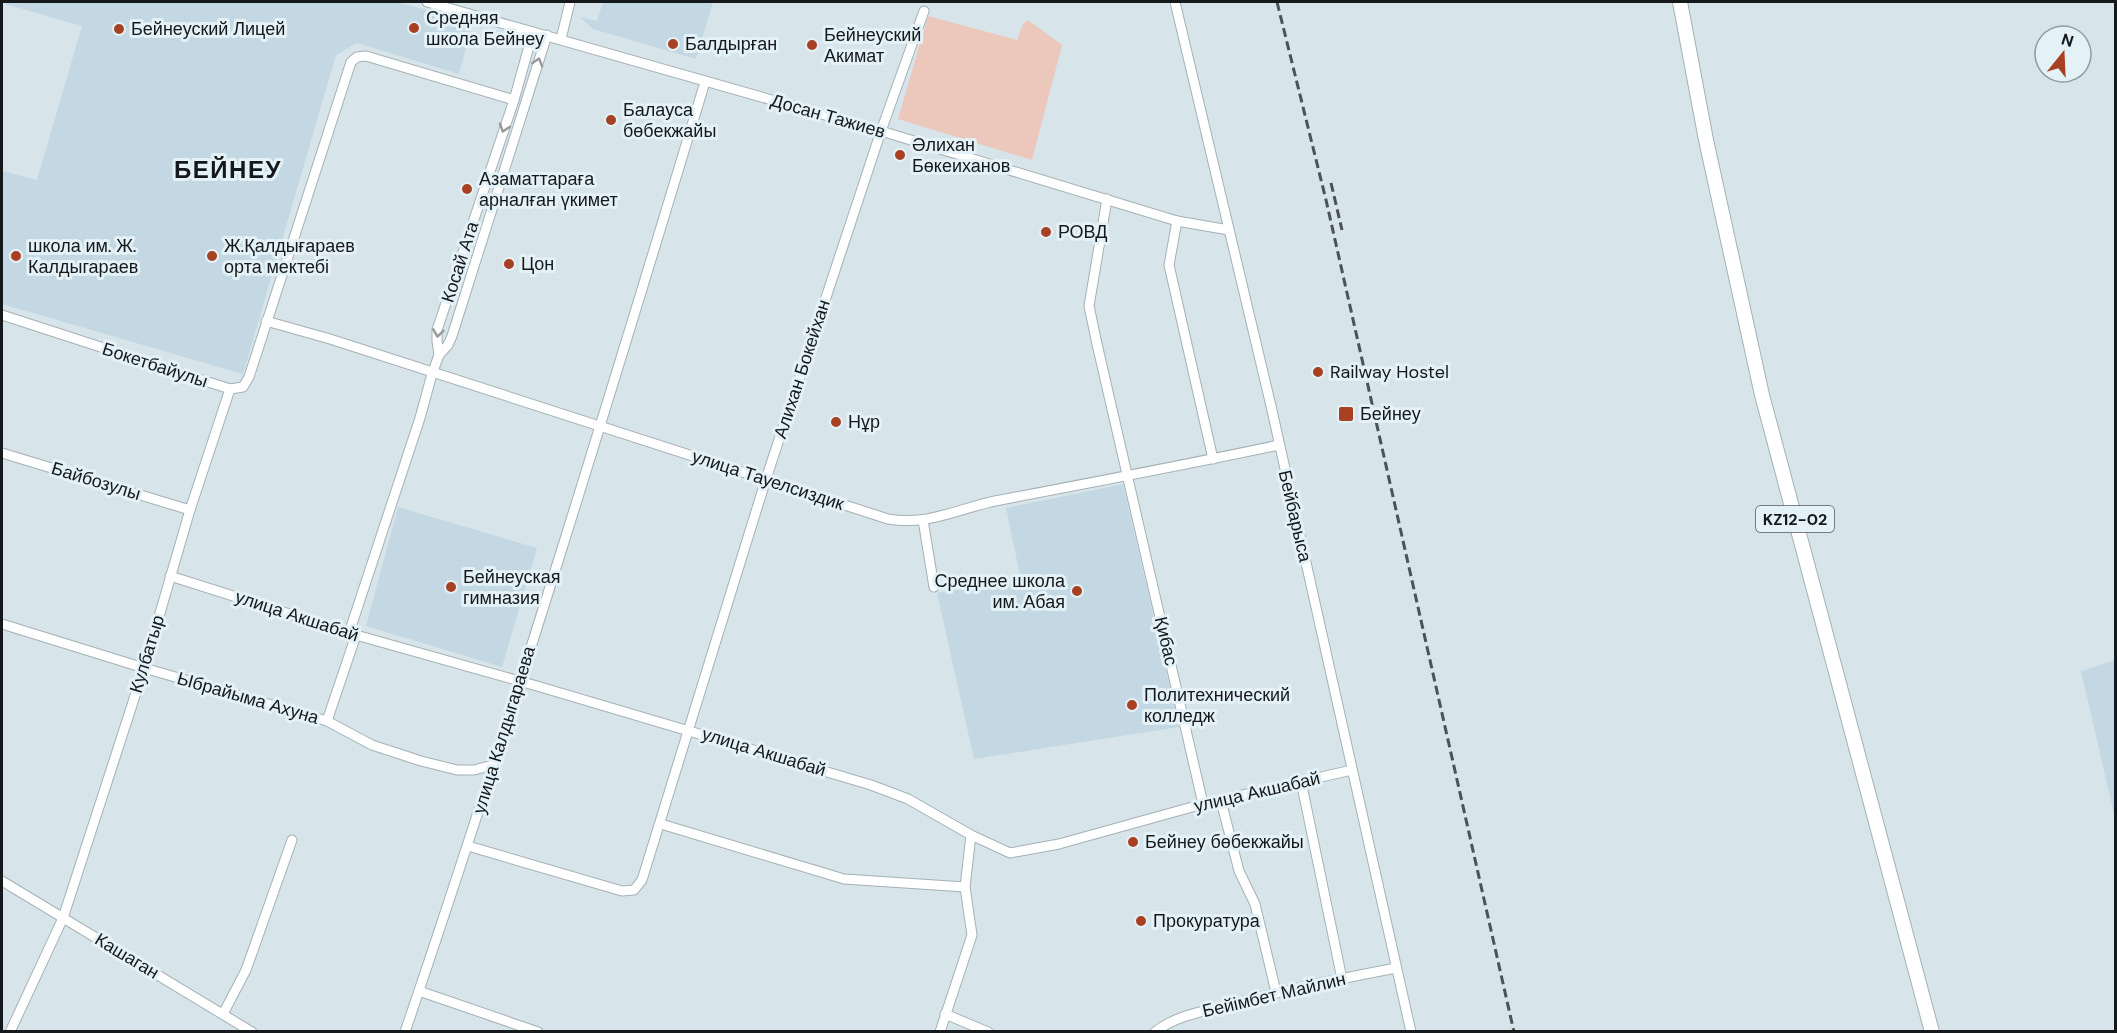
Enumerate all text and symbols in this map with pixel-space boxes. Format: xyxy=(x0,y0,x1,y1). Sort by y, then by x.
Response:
place label: Средняя школа Бейнеу xyxy=(426,6,544,51)
place label: Бейнеуский Лицей xyxy=(131,17,285,41)
marker: Средняя школа Бейнеу xyxy=(407,21,421,35)
marker: Бейнеуский Лицей xyxy=(112,22,126,36)
place label: Бейнеуский Акимат xyxy=(824,23,921,68)
north arrow xyxy=(2033,24,2093,84)
text: N xyxy=(2059,28,2076,52)
place label: Балдырған xyxy=(685,32,777,56)
marker: Балдырған xyxy=(666,37,680,51)
marker: Бейнеуский Акимат xyxy=(805,38,819,52)
one-way arrow xyxy=(531,57,544,68)
street label: Досан Тажиев xyxy=(768,88,888,144)
place label: Балауса бөбекжайы xyxy=(623,98,716,143)
marker: Балауса бөбекжайы xyxy=(604,113,618,127)
one-way arrow xyxy=(499,122,512,133)
place label: Әлихан Бөкеиханов xyxy=(912,133,1010,178)
marker: Әлихан Бөкеиханов xyxy=(893,148,907,162)
district label: БЕЙНЕУ xyxy=(174,154,282,185)
place label: Азаматтараға арналған үкимет xyxy=(479,167,618,212)
marker: Азаматтараға арналған үкимет xyxy=(460,182,474,196)
street label: Косай Ата xyxy=(436,217,485,306)
place label: РОВД xyxy=(1058,220,1107,244)
marker: РОВД xyxy=(1039,225,1053,239)
place label: школа им. Ж. Калдыгараев xyxy=(28,234,138,279)
place label: Ж.Қалдығараев орта мектебі xyxy=(224,234,355,279)
marker: школа им. Ж. Калдыгараев xyxy=(9,249,23,263)
marker: Ж.Қалдығараев орта мектебі xyxy=(205,249,219,263)
place label: Цон xyxy=(521,252,554,276)
marker: Цон xyxy=(502,257,516,271)
street label: Алихан Бокейхан xyxy=(768,296,836,442)
one-way arrow xyxy=(433,328,445,338)
street label: Бокетбайулы xyxy=(99,337,211,393)
place label: Railway Hostel xyxy=(1330,360,1449,384)
marker: Railway Hostel xyxy=(1311,365,1325,379)
place label: Бейнеу xyxy=(1360,402,1421,426)
marker: Бейнеу xyxy=(1337,405,1355,423)
place label: Нұр xyxy=(848,410,880,434)
marker: Нұр xyxy=(829,415,843,429)
street label: улица Тауелсиздик xyxy=(689,444,847,516)
street label: Байбозулы xyxy=(48,456,144,506)
street label: Бейбарыса xyxy=(1273,468,1317,565)
road number: KZ12-02 xyxy=(1756,506,1834,532)
place label: Бейнеуская гимназия xyxy=(463,565,560,610)
place label: Среднее школа им. Абая xyxy=(934,569,1066,614)
marker: Бейнеуская гимназия xyxy=(444,580,458,594)
marker: Среднее школа им. Абая xyxy=(1070,584,1084,598)
street label: улица Акшабай xyxy=(232,585,362,647)
street label: Кулбатыр xyxy=(124,612,170,696)
street label: Қибас xyxy=(1149,614,1183,668)
street label: улица Калдыгараева xyxy=(467,642,541,817)
street label: Ыбрайыма Ахуна xyxy=(174,666,323,730)
place label: Политехнический колледж xyxy=(1144,683,1290,728)
marker: Политехнический колледж xyxy=(1125,698,1139,712)
street label: улица Акшабай xyxy=(699,722,829,782)
street label: улица Акшабай xyxy=(1192,766,1322,818)
place label: Бейнеу бөбекжайы xyxy=(1145,830,1304,854)
marker: Бейнеу бөбекжайы xyxy=(1126,835,1140,849)
place label: Прокуратура xyxy=(1153,909,1261,933)
marker: Прокуратура xyxy=(1134,914,1148,928)
street label: Кашаган xyxy=(90,927,164,985)
street label: Бейімбет Майлин xyxy=(1200,967,1348,1023)

